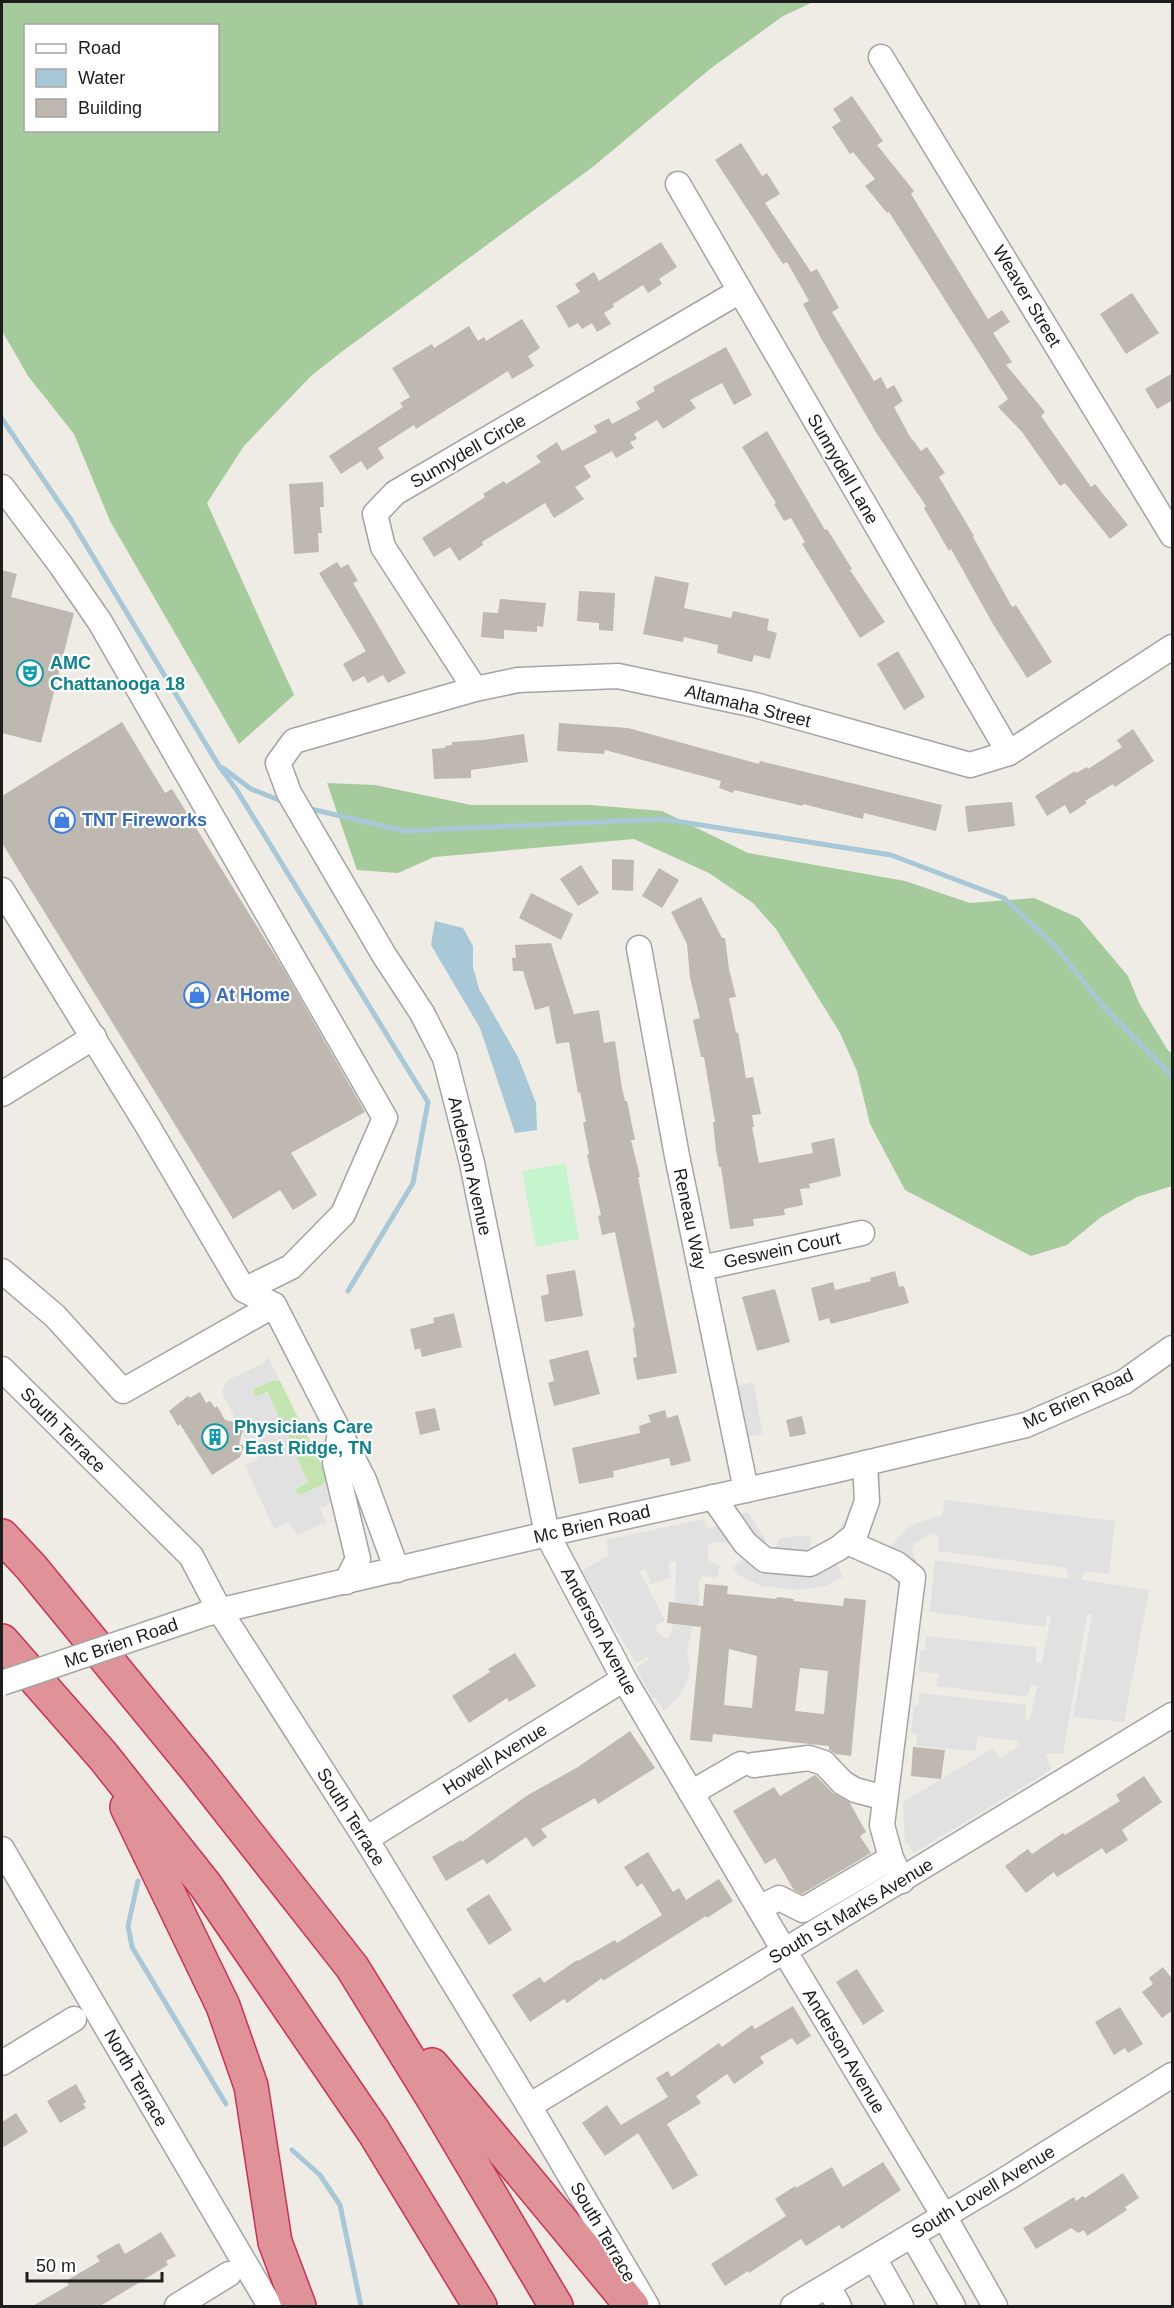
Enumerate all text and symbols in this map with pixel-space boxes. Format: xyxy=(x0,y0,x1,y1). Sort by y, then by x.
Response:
legend xyxy=(24,24,219,132)
text: Road xyxy=(78,38,121,58)
text: Water xyxy=(78,68,125,88)
text: Building xyxy=(78,98,142,118)
street label: Weaver Street xyxy=(989,242,1065,350)
street label: Sunnydell Circle xyxy=(407,410,529,492)
street label: Sunnydell Lane xyxy=(803,410,883,528)
place label: AMC Chattanooga 18 xyxy=(50,653,185,694)
theatre icon: AMC Chattanooga 18 xyxy=(15,658,45,688)
street label: Altamaha Street xyxy=(683,681,813,731)
shop icon: TNT Fireworks xyxy=(47,805,77,835)
place label: TNT Fireworks xyxy=(82,810,207,830)
shop icon: At Home xyxy=(182,980,212,1010)
place label: At Home xyxy=(216,985,290,1005)
street label: Anderson Avenue xyxy=(444,1095,496,1237)
street label: Reneau Way xyxy=(669,1166,711,1272)
street label: Geswein Court xyxy=(722,1228,842,1272)
street label: Mc Brien Road xyxy=(1020,1365,1136,1433)
street label: South Terrace xyxy=(16,1383,110,1477)
place label: Physicians Care - East Ridge, TN xyxy=(234,1417,373,1458)
building icon: Physicians Care - East Ridge, TN xyxy=(200,1422,230,1452)
street label: Mc Brien Road xyxy=(532,1501,652,1547)
street label: Anderson Avenue xyxy=(557,1564,641,1698)
street label: Mc Brien Road xyxy=(61,1614,181,1672)
street label: Howell Avenue xyxy=(439,1719,551,1799)
street label: South Terrace xyxy=(313,1764,389,1870)
street label: South St Marks Avenue xyxy=(765,1854,937,1968)
street label: Anderson Avenue xyxy=(799,1985,889,2117)
street label: North Terrace xyxy=(100,2026,172,2130)
street label: South Lovell Avenue xyxy=(908,2141,1058,2243)
street label: South Terrace xyxy=(566,2179,640,2285)
scale bar xyxy=(27,2245,162,2283)
text: 50 m xyxy=(36,2256,76,2276)

